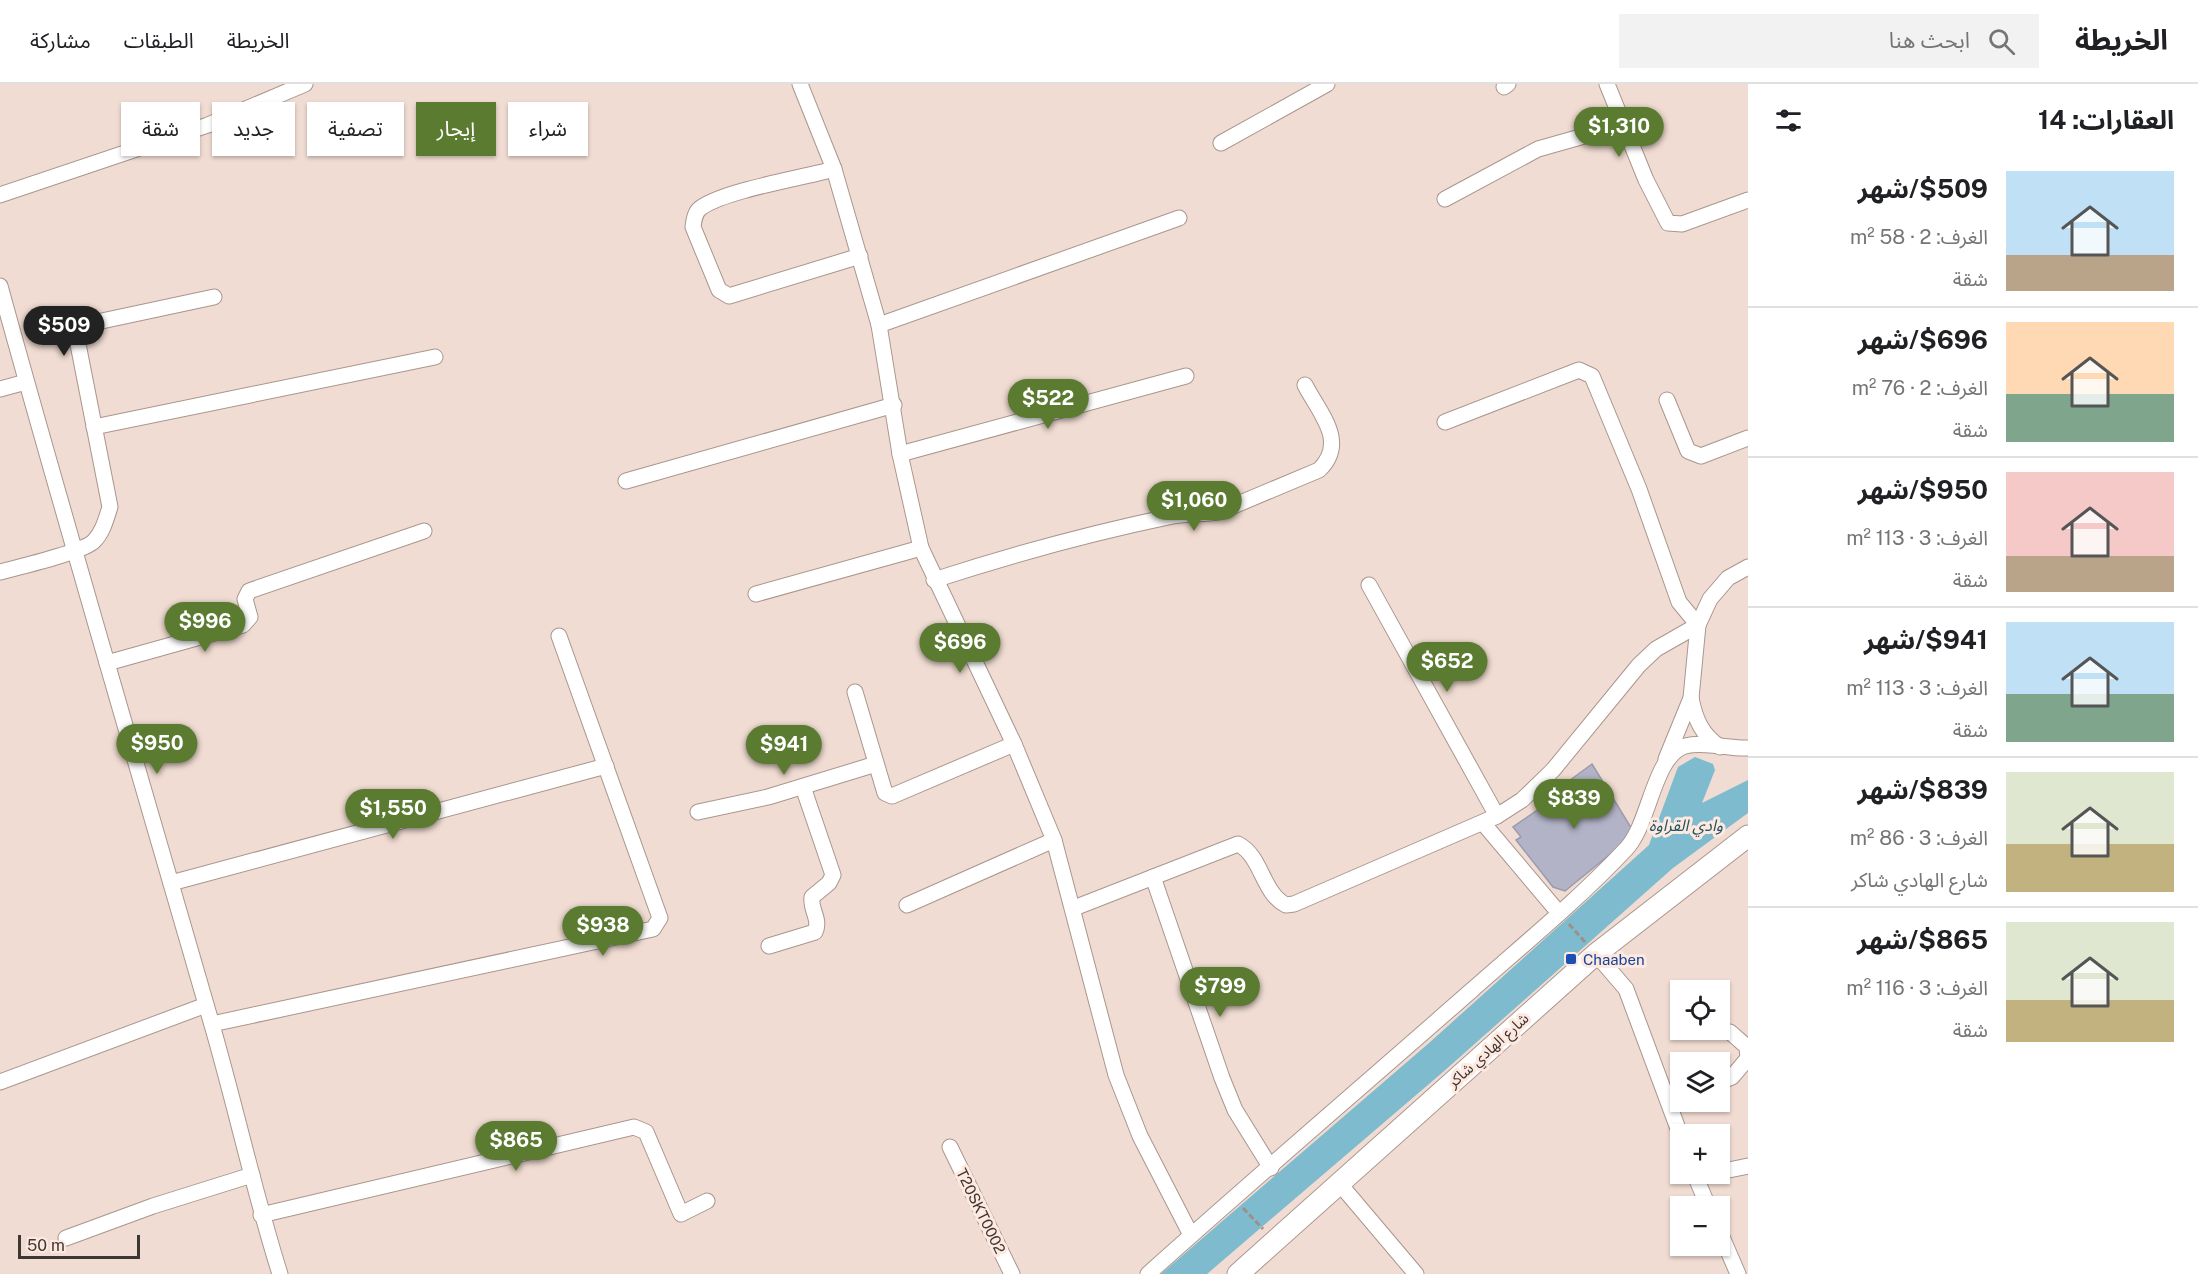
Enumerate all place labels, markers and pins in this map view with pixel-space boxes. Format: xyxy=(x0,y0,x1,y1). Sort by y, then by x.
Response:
pin: $1,310 xyxy=(1570,107,1668,158)
pin: $509 xyxy=(28,306,100,357)
pin: $522 xyxy=(1012,379,1084,430)
pin: $1,060 xyxy=(1145,481,1243,532)
pin: $996 xyxy=(169,602,241,653)
pin: $696 xyxy=(924,623,996,674)
pin: $652 xyxy=(1411,642,1483,693)
pin: $950 xyxy=(121,724,193,775)
pin: $941 xyxy=(748,725,820,776)
pin: $839 xyxy=(1538,779,1610,830)
pin: $1,550 xyxy=(344,789,442,840)
pin: $938 xyxy=(567,906,639,957)
place label: Chaaben xyxy=(1583,951,1645,968)
marker: Chaaben xyxy=(1564,952,1578,966)
pin: $799 xyxy=(1184,967,1256,1018)
pin: $865 xyxy=(480,1121,552,1172)

